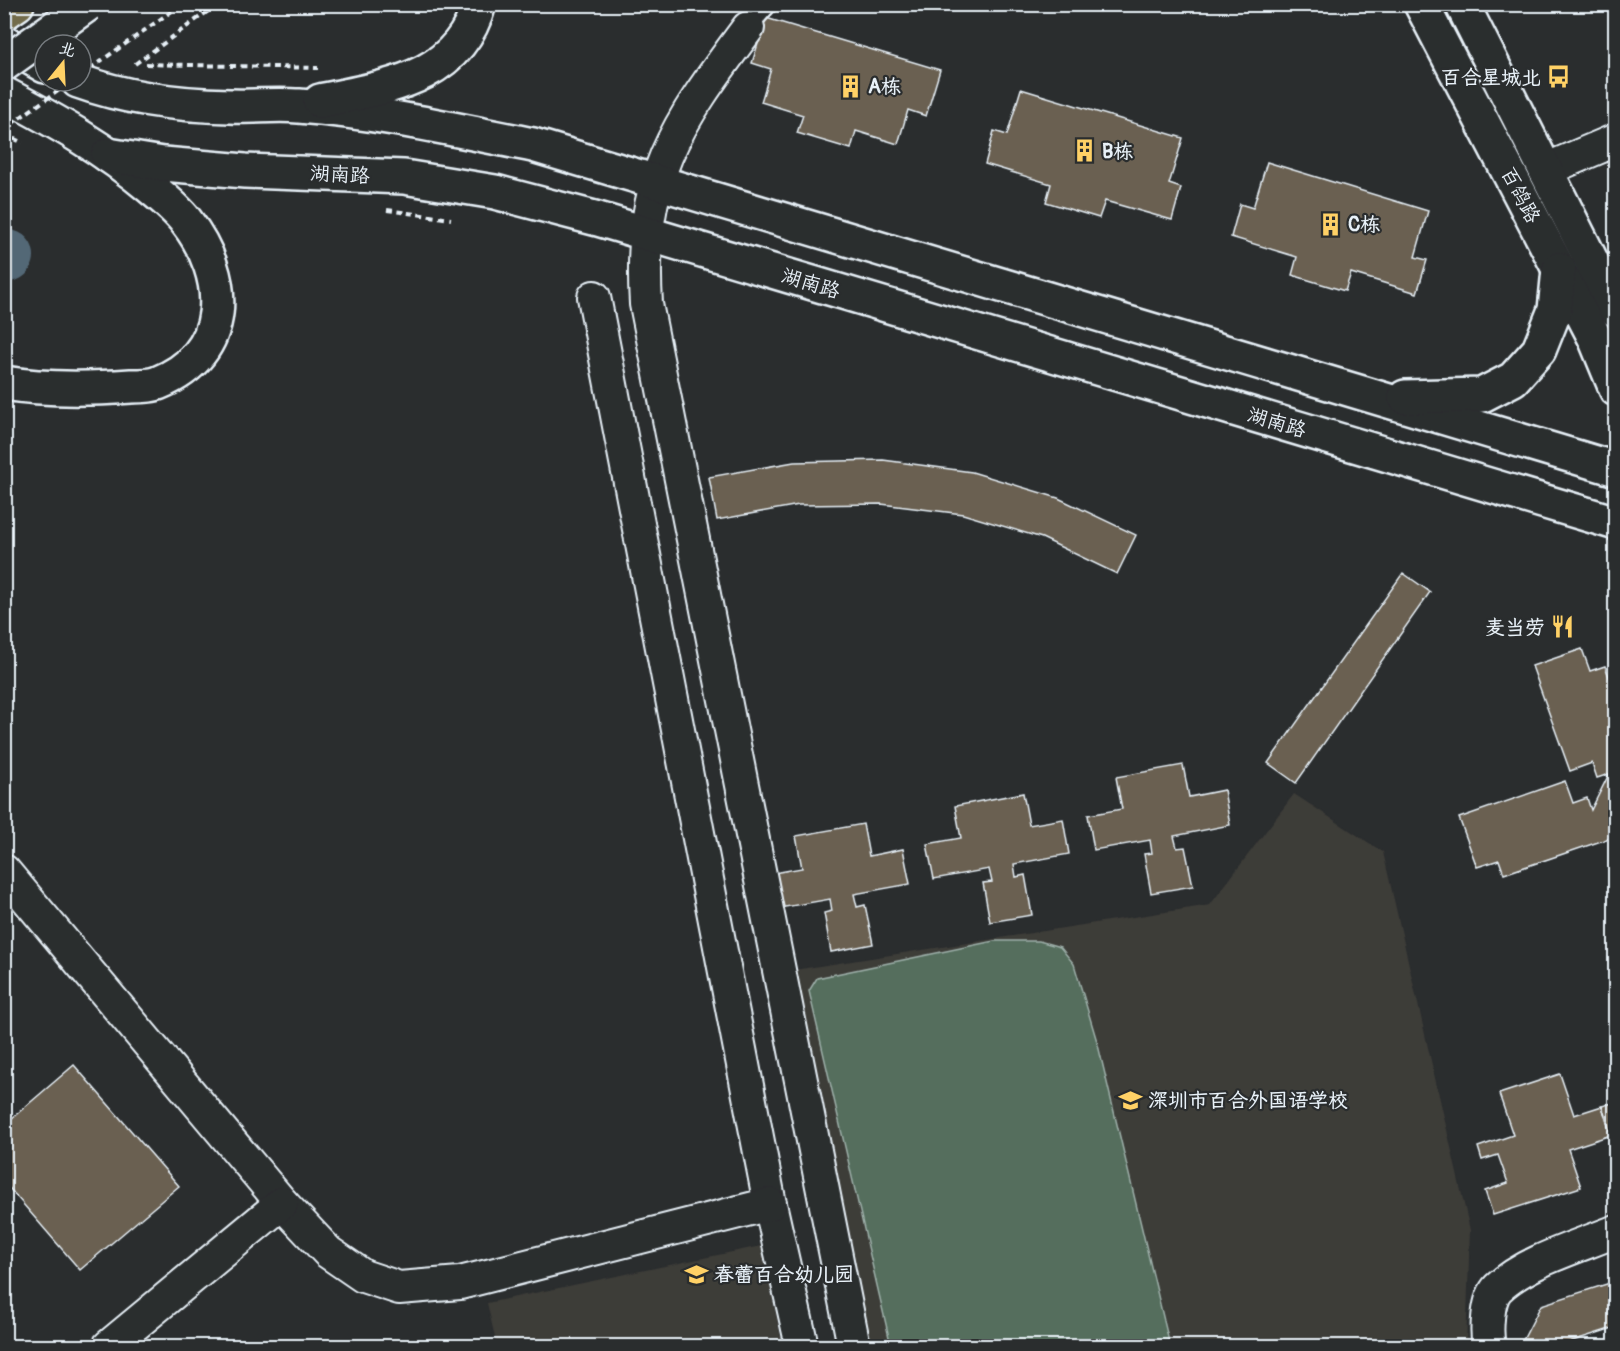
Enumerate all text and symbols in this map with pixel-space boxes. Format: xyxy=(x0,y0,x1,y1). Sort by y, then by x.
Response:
north arrow xyxy=(33,33,93,93)
text: 北 xyxy=(57,38,78,62)
bus stop icon: 百合星城北 xyxy=(1546,64,1572,90)
place label: 百合星城北 xyxy=(1441,65,1541,90)
building icon: A栋 xyxy=(837,73,863,99)
place label: A栋 xyxy=(868,74,901,99)
building icon: B栋 xyxy=(1071,138,1097,164)
place label: B栋 xyxy=(1102,139,1133,164)
street label: 湖南路 xyxy=(309,160,372,189)
street label: 百鸽路 xyxy=(1495,163,1546,228)
building icon: C栋 xyxy=(1317,211,1343,237)
place label: C栋 xyxy=(1348,212,1380,237)
street label: 湖南路 xyxy=(779,263,844,304)
street label: 湖南路 xyxy=(1245,402,1310,443)
restaurant icon: 麦当劳 xyxy=(1550,614,1576,640)
place label: 麦当劳 xyxy=(1485,615,1545,640)
school or university icon: 深圳市百合外国语学校 xyxy=(1117,1087,1143,1113)
place label: 深圳市百合外国语学校 xyxy=(1148,1088,1348,1113)
school or university icon: 春蕾百合幼儿园 xyxy=(683,1261,709,1287)
place label: 春蕾百合幼儿园 xyxy=(714,1262,854,1287)

